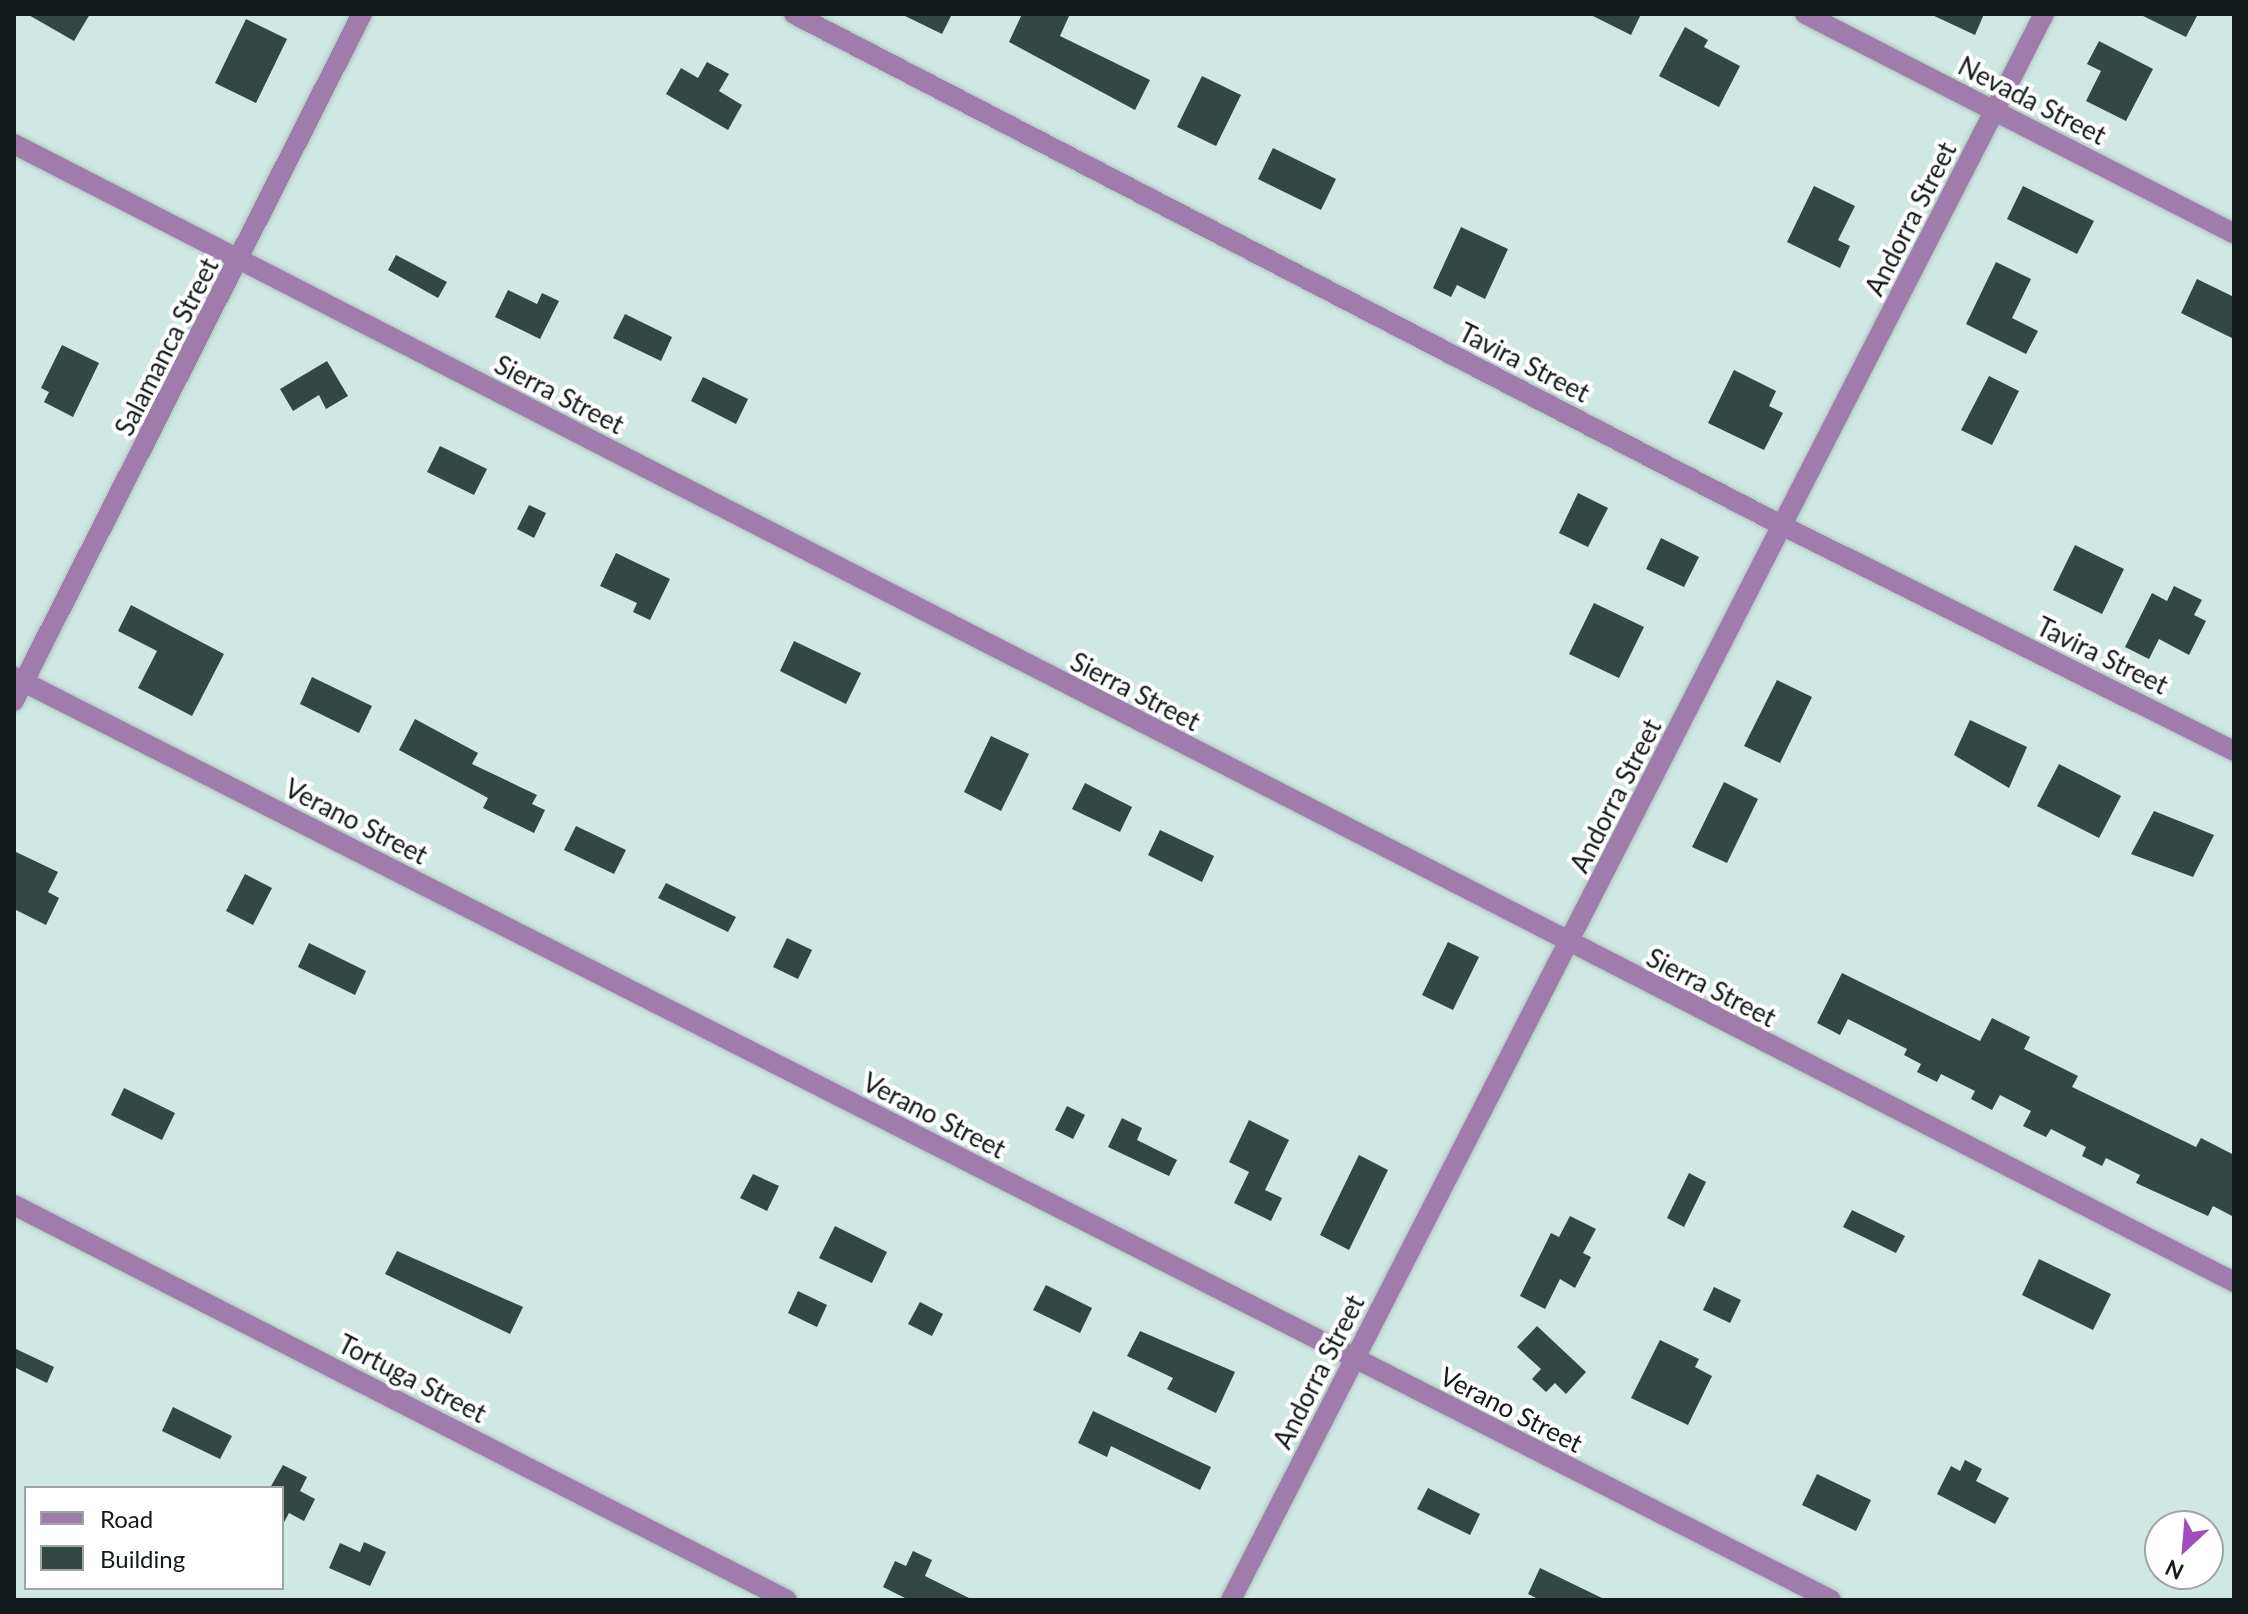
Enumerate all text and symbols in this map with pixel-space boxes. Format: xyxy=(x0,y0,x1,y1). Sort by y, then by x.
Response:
street label: Nevada Street xyxy=(1953,50,2111,152)
street label: Andorra Street xyxy=(1859,137,1963,301)
street label: Salamanca Street xyxy=(109,253,225,441)
street label: Tavira Street xyxy=(1454,317,1594,409)
street label: Sierra Street xyxy=(489,349,629,441)
street label: Tavira Street xyxy=(2031,611,2173,701)
street label: Sierra Street xyxy=(1065,646,1205,738)
street label: Andorra Street xyxy=(1564,714,1668,878)
street label: Verano Street xyxy=(279,773,433,871)
street label: Sierra Street xyxy=(1641,942,1781,1034)
street label: Verano Street xyxy=(857,1067,1011,1165)
street label: Andorra Street xyxy=(1267,1290,1371,1454)
street label: Tortuga Street xyxy=(333,1328,491,1430)
street label: Verano Street xyxy=(1434,1361,1588,1459)
legend xyxy=(24,1486,284,1590)
text: Road xyxy=(100,1504,153,1533)
north arrow xyxy=(2144,1510,2224,1590)
text: Building xyxy=(100,1544,185,1573)
text: N xyxy=(2161,1554,2188,1586)

